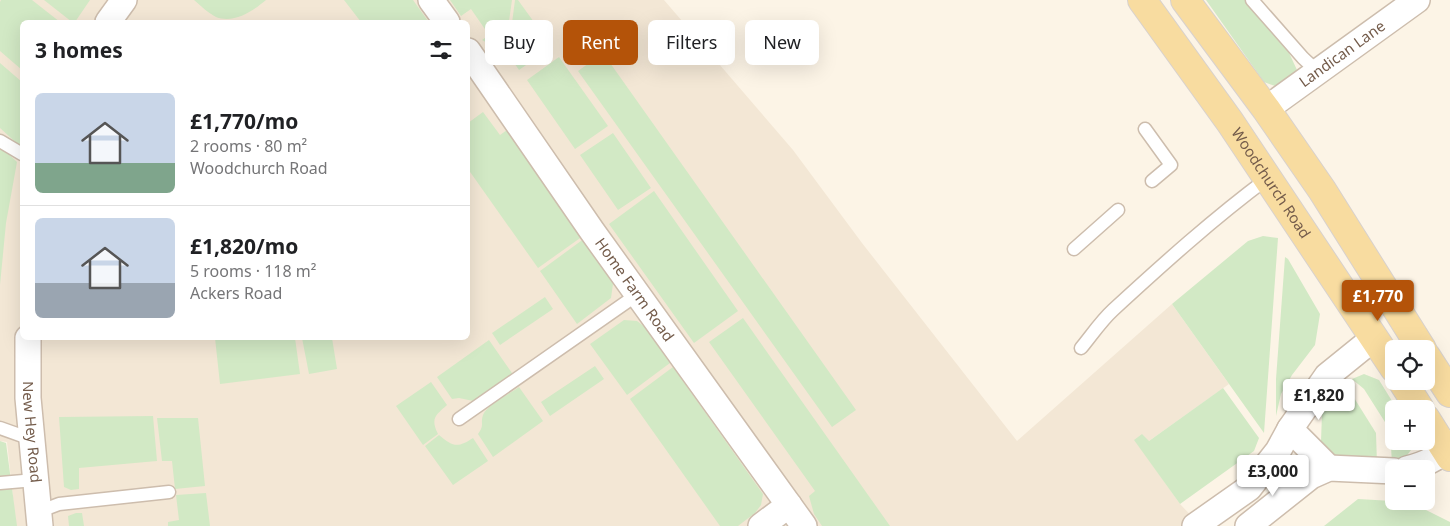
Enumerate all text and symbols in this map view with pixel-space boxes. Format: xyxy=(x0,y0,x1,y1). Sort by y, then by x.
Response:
street label: Landican Lane xyxy=(1295,15,1389,91)
chip: Buy xyxy=(485,20,553,65)
chip: Rent xyxy=(563,20,638,65)
chip: Filters xyxy=(648,20,735,65)
chip: New xyxy=(745,20,819,65)
text: 3 homes xyxy=(35,36,123,64)
icon: filters xyxy=(427,36,455,64)
text: £1,770/mo xyxy=(190,107,298,135)
icon: home xyxy=(75,113,135,173)
street label: Woodchurch Road xyxy=(1227,123,1316,242)
text: 2 rooms · 80 m² xyxy=(190,135,307,157)
text: Woodchurch Road xyxy=(190,157,328,179)
text: £1,820/mo xyxy=(190,232,298,260)
street label: Home Farm Road xyxy=(591,233,679,345)
icon: home xyxy=(75,238,135,298)
text: 5 rooms · 118 m² xyxy=(190,260,316,282)
pin: £1,770 xyxy=(1337,280,1419,322)
text: Ackers Road xyxy=(190,282,282,304)
text: £1,770 xyxy=(1353,285,1403,307)
map controls xyxy=(1385,340,1435,510)
button: locate xyxy=(1385,340,1435,390)
pin: £1,820 xyxy=(1278,378,1360,421)
street label: New Hey Road xyxy=(19,381,47,484)
text: £1,820 xyxy=(1294,384,1344,406)
button: + xyxy=(1385,400,1435,450)
pin: £3,000 xyxy=(1232,454,1314,497)
text: £3,000 xyxy=(1248,460,1298,482)
button: − xyxy=(1385,460,1435,510)

